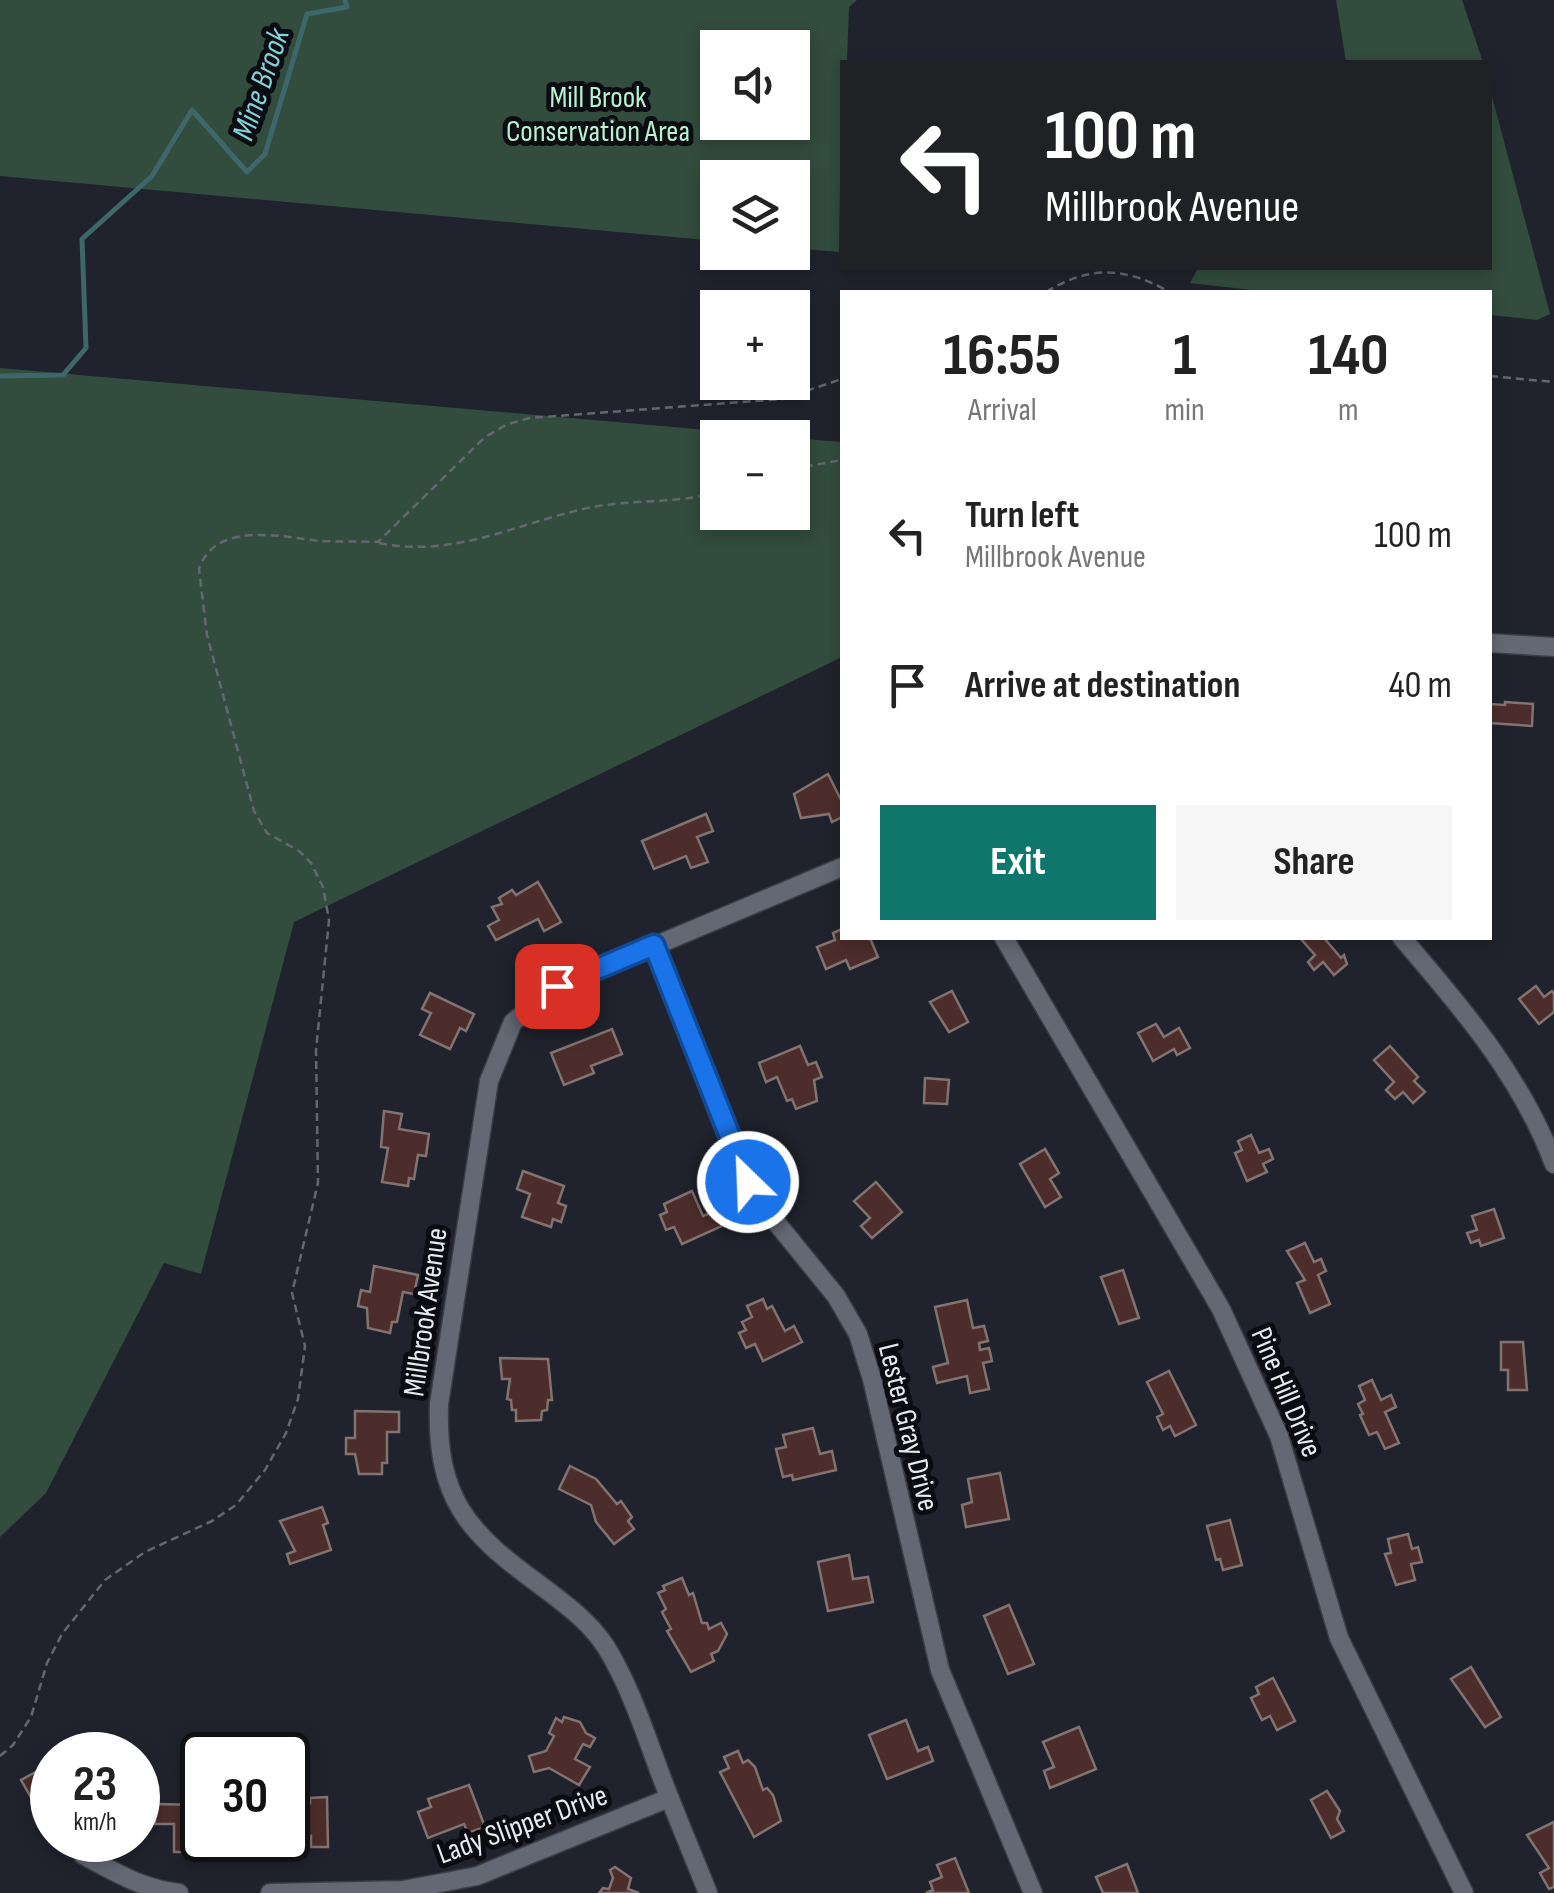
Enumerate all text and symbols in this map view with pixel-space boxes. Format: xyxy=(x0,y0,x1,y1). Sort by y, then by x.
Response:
water label: Mine Brook xyxy=(224,22,299,146)
map controls xyxy=(700,30,810,530)
button: sound xyxy=(700,30,810,140)
park label: Mill Brook Conservation Area xyxy=(506,80,690,150)
text: 100 m xyxy=(1045,95,1196,179)
icon: left xyxy=(880,100,1010,230)
button: layers xyxy=(700,160,810,270)
text: Millbrook Avenue xyxy=(1045,180,1299,235)
button: + xyxy=(700,290,810,400)
text: 16:55 xyxy=(943,320,1061,392)
text: 1 xyxy=(1173,320,1196,392)
text: 140 xyxy=(1308,320,1389,392)
text: Arrival xyxy=(968,391,1037,430)
text: min xyxy=(1165,391,1205,430)
text: m xyxy=(1338,391,1359,430)
button: − xyxy=(700,420,810,530)
text: Turn left xyxy=(965,493,1079,538)
icon: left xyxy=(880,508,935,563)
text: 100 m xyxy=(1374,513,1452,558)
text: Millbrook Avenue xyxy=(965,538,1146,577)
icon: arrive xyxy=(880,658,935,713)
text: Arrive at destination xyxy=(965,663,1240,708)
text: 40 m xyxy=(1389,663,1452,708)
button: Exit xyxy=(880,805,1156,920)
button: Share xyxy=(1176,805,1452,920)
pin xyxy=(515,944,600,1029)
icon: arrive xyxy=(530,959,585,1014)
position arrow xyxy=(696,1130,800,1234)
street label: Millbrook Avenue xyxy=(396,1226,456,1399)
street label: Pine Hill Drive xyxy=(1243,1322,1329,1463)
street label: Lester Gray Drive xyxy=(870,1340,946,1515)
speed limit sign: 30 xyxy=(180,1732,310,1862)
text: 23 xyxy=(73,1755,117,1815)
street label: Lady Slipper Drive xyxy=(432,1777,613,1872)
text: km/h xyxy=(73,1807,117,1838)

